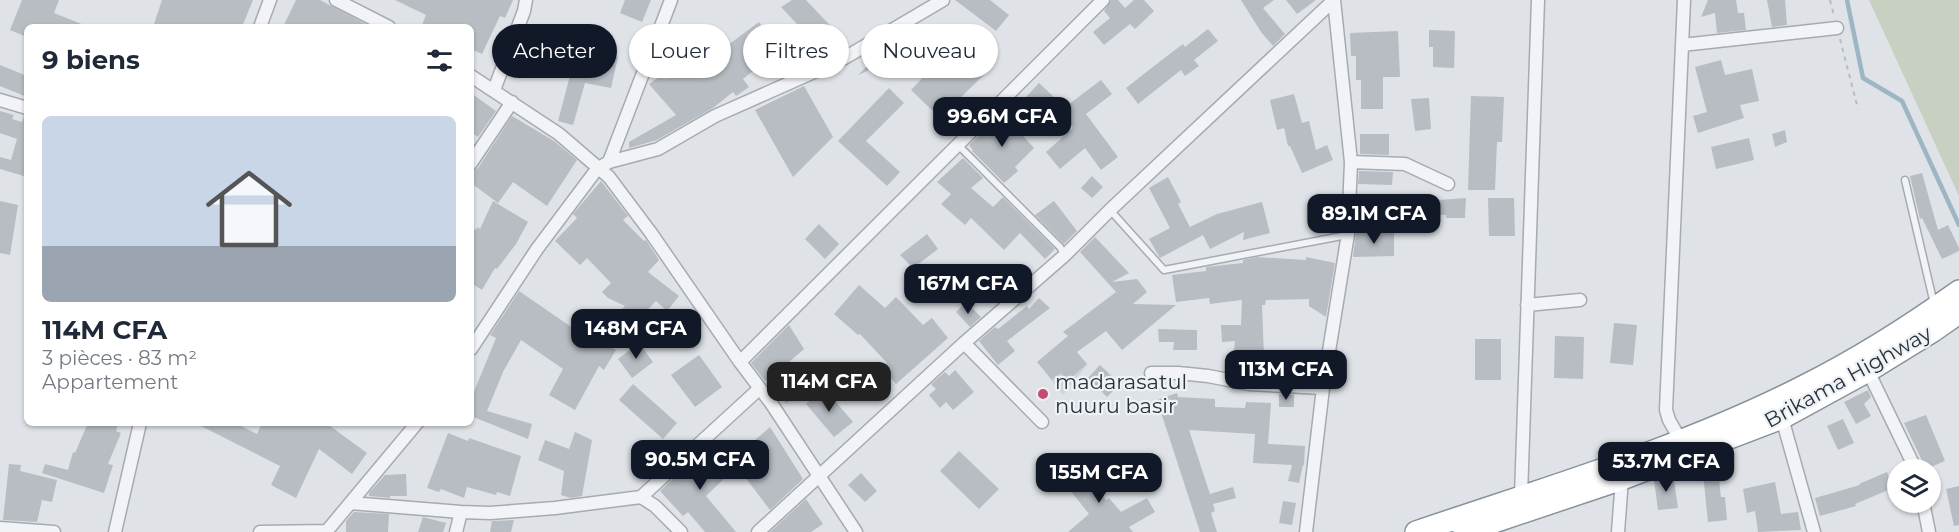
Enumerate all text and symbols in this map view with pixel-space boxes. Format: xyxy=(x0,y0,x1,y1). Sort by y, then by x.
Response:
chip: Acheter xyxy=(492,24,617,78)
chip: Louer xyxy=(629,24,731,78)
chip: Filtres xyxy=(743,24,849,78)
chip: Nouveau xyxy=(861,24,998,78)
text: 9 biens xyxy=(42,44,140,76)
icon: filters xyxy=(423,44,456,77)
pin: 99.6M CFA xyxy=(933,97,1071,148)
text: 99.6M CFA xyxy=(947,104,1057,128)
icon: home xyxy=(195,155,303,263)
pin: 89.1M CFA xyxy=(1305,194,1443,245)
text: 89.1M CFA xyxy=(1321,201,1427,225)
pin: 167M CFA xyxy=(906,264,1030,315)
text: 167M CFA xyxy=(918,271,1018,295)
pin: 148M CFA xyxy=(574,309,698,360)
text: 114M CFA xyxy=(42,314,167,346)
text: 148M CFA xyxy=(585,316,687,340)
street label: Brikama Highway xyxy=(1760,320,1936,433)
text: 3 pièces · 83 m² xyxy=(42,346,197,370)
pin: 113M CFA xyxy=(1224,350,1348,401)
text: 113M CFA xyxy=(1239,357,1333,381)
pin: 114M CFA xyxy=(767,362,891,413)
text: 114M CFA xyxy=(781,369,877,393)
place label: madarasatul nuuru basir xyxy=(1055,369,1187,418)
text: Appartement xyxy=(42,370,178,394)
marker: madarasatul nuuru basir xyxy=(1036,387,1050,401)
pin: 90.5M CFA xyxy=(631,440,769,491)
pin: 53.7M CFA xyxy=(1597,442,1735,493)
text: 90.5M CFA xyxy=(645,447,755,471)
text: 53.7M CFA xyxy=(1612,449,1720,473)
pin: 155M CFA xyxy=(1037,453,1161,504)
map controls xyxy=(1887,459,1941,513)
button: layers xyxy=(1887,459,1941,513)
text: 155M CFA xyxy=(1050,460,1148,484)

